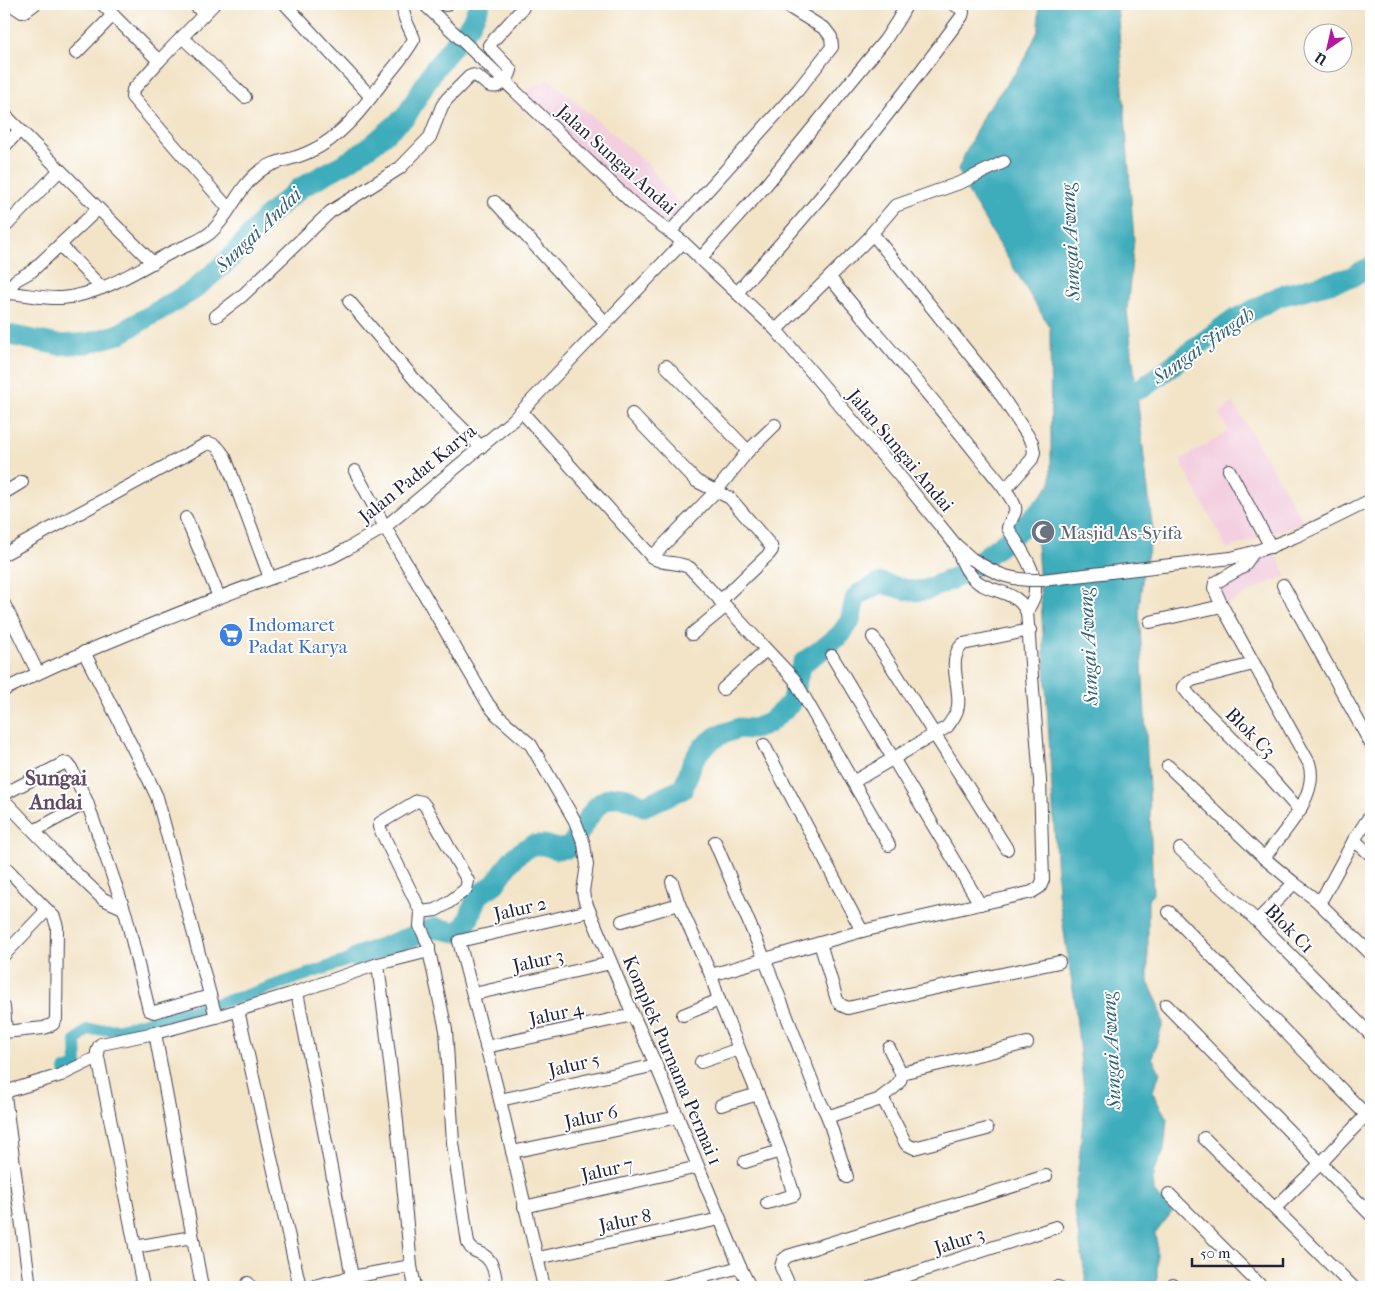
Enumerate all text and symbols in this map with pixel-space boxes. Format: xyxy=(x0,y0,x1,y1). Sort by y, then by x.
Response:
north arrow xyxy=(1302,22,1352,72)
text: U xyxy=(1312,48,1331,69)
street label: Jalan Sungai Andai xyxy=(551,99,681,219)
water label: Sungai Awang xyxy=(1056,181,1085,302)
water label: Sungai Andai xyxy=(210,182,307,278)
water label: Sungai Jingah xyxy=(1147,302,1259,390)
street label: Jalan Sungai Andai xyxy=(841,384,958,517)
street label: Jalan Padat Karya xyxy=(353,420,481,529)
mosque icon: Masjid As-Syifa xyxy=(1030,519,1056,545)
place label: Masjid As-Syifa xyxy=(1060,522,1183,544)
water label: Sungai Awang xyxy=(1074,586,1103,707)
place label: Indomaret Padat Karya xyxy=(248,614,348,658)
supermarket icon: Indomaret Padat Karya xyxy=(218,622,244,648)
street label: Blok C3 xyxy=(1221,703,1280,762)
district label: Sungai Andai xyxy=(25,766,88,814)
street label: Jalur 2 xyxy=(490,892,549,926)
street label: Blok C1 xyxy=(1260,900,1318,958)
street label: Jalur 3 xyxy=(509,944,566,978)
street label: Komplek Purnama Permai 1 xyxy=(618,952,726,1169)
water label: Sungai Awang xyxy=(1097,990,1126,1111)
street label: Jalur 4 xyxy=(525,997,586,1031)
street label: Jalur 5 xyxy=(545,1048,602,1082)
street label: Jalur 6 xyxy=(561,1100,621,1134)
street label: Jalur 7 xyxy=(577,1153,635,1187)
street label: Jalur 8 xyxy=(595,1205,653,1238)
street label: Jalur 3 xyxy=(930,1223,987,1260)
scale bar xyxy=(1192,1236,1284,1268)
text: 50 m xyxy=(1200,1244,1231,1262)

